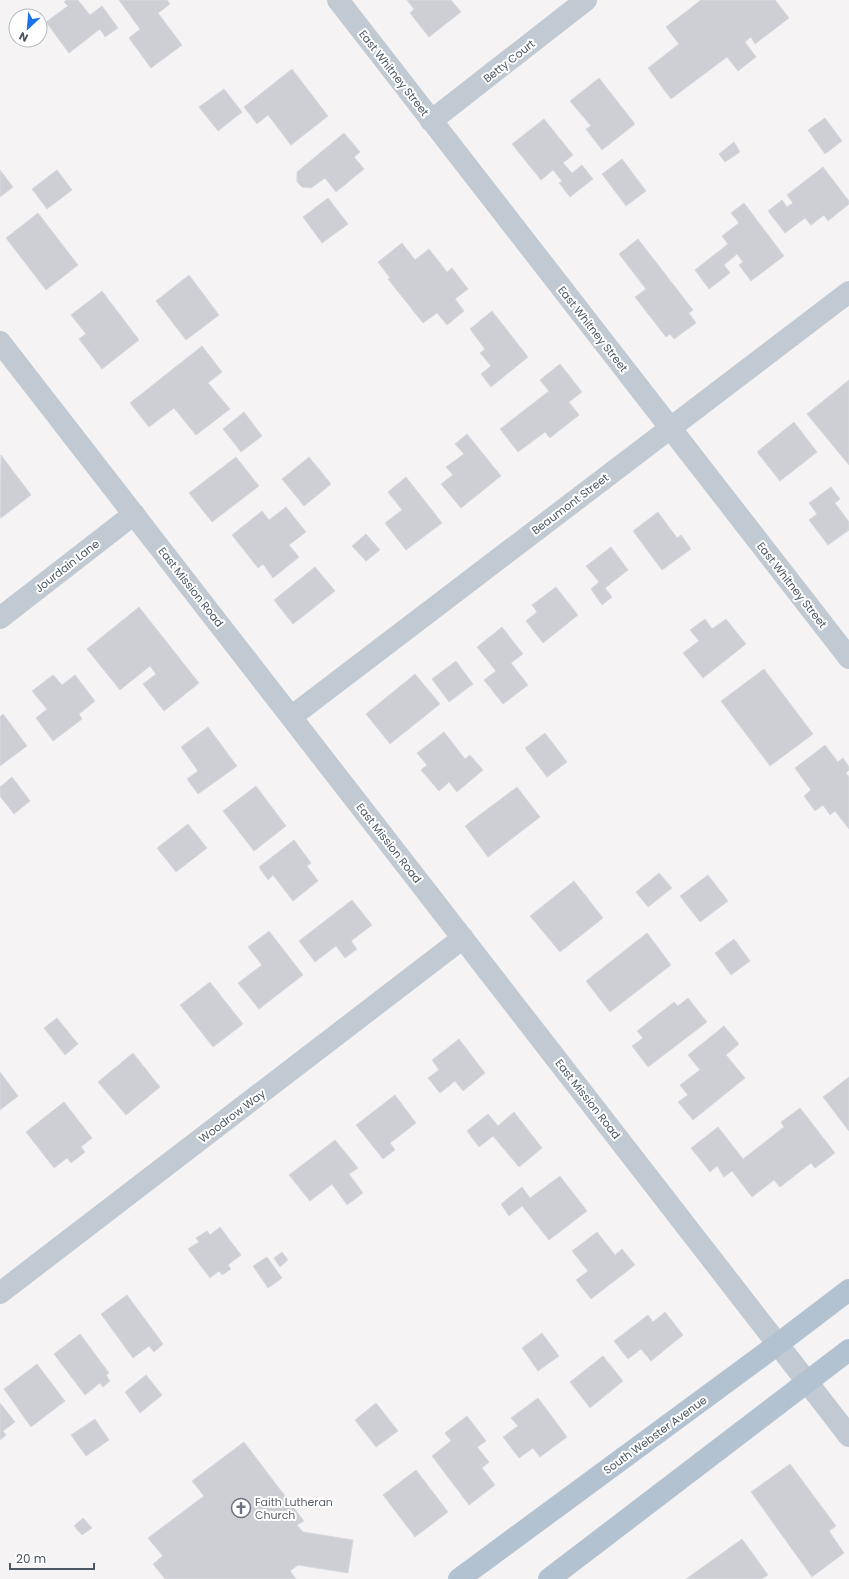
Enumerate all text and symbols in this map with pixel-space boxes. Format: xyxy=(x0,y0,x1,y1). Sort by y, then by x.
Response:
north arrow xyxy=(8,8,48,48)
street label: East Whitney Street xyxy=(355,27,433,119)
text: N xyxy=(16,28,31,46)
street label: Betty Court xyxy=(480,36,538,86)
street label: East Whitney Street xyxy=(554,283,632,375)
street label: Beaumont Street xyxy=(528,470,612,538)
street label: Jourdain Lane xyxy=(31,536,103,596)
street label: East Whitney Street xyxy=(753,539,831,631)
street label: East Mission Road xyxy=(155,544,227,630)
street label: East Mission Road xyxy=(353,800,425,886)
street label: East Mission Road xyxy=(552,1056,624,1142)
street label: Woodrow Way xyxy=(195,1085,269,1146)
street label: South Webster Avenue xyxy=(600,1392,710,1478)
place label: Faith Lutheran Church xyxy=(255,1494,333,1523)
church icon: Faith Lutheran Church xyxy=(230,1497,252,1519)
scale bar xyxy=(10,1545,94,1571)
text: 20 m xyxy=(16,1550,46,1567)

